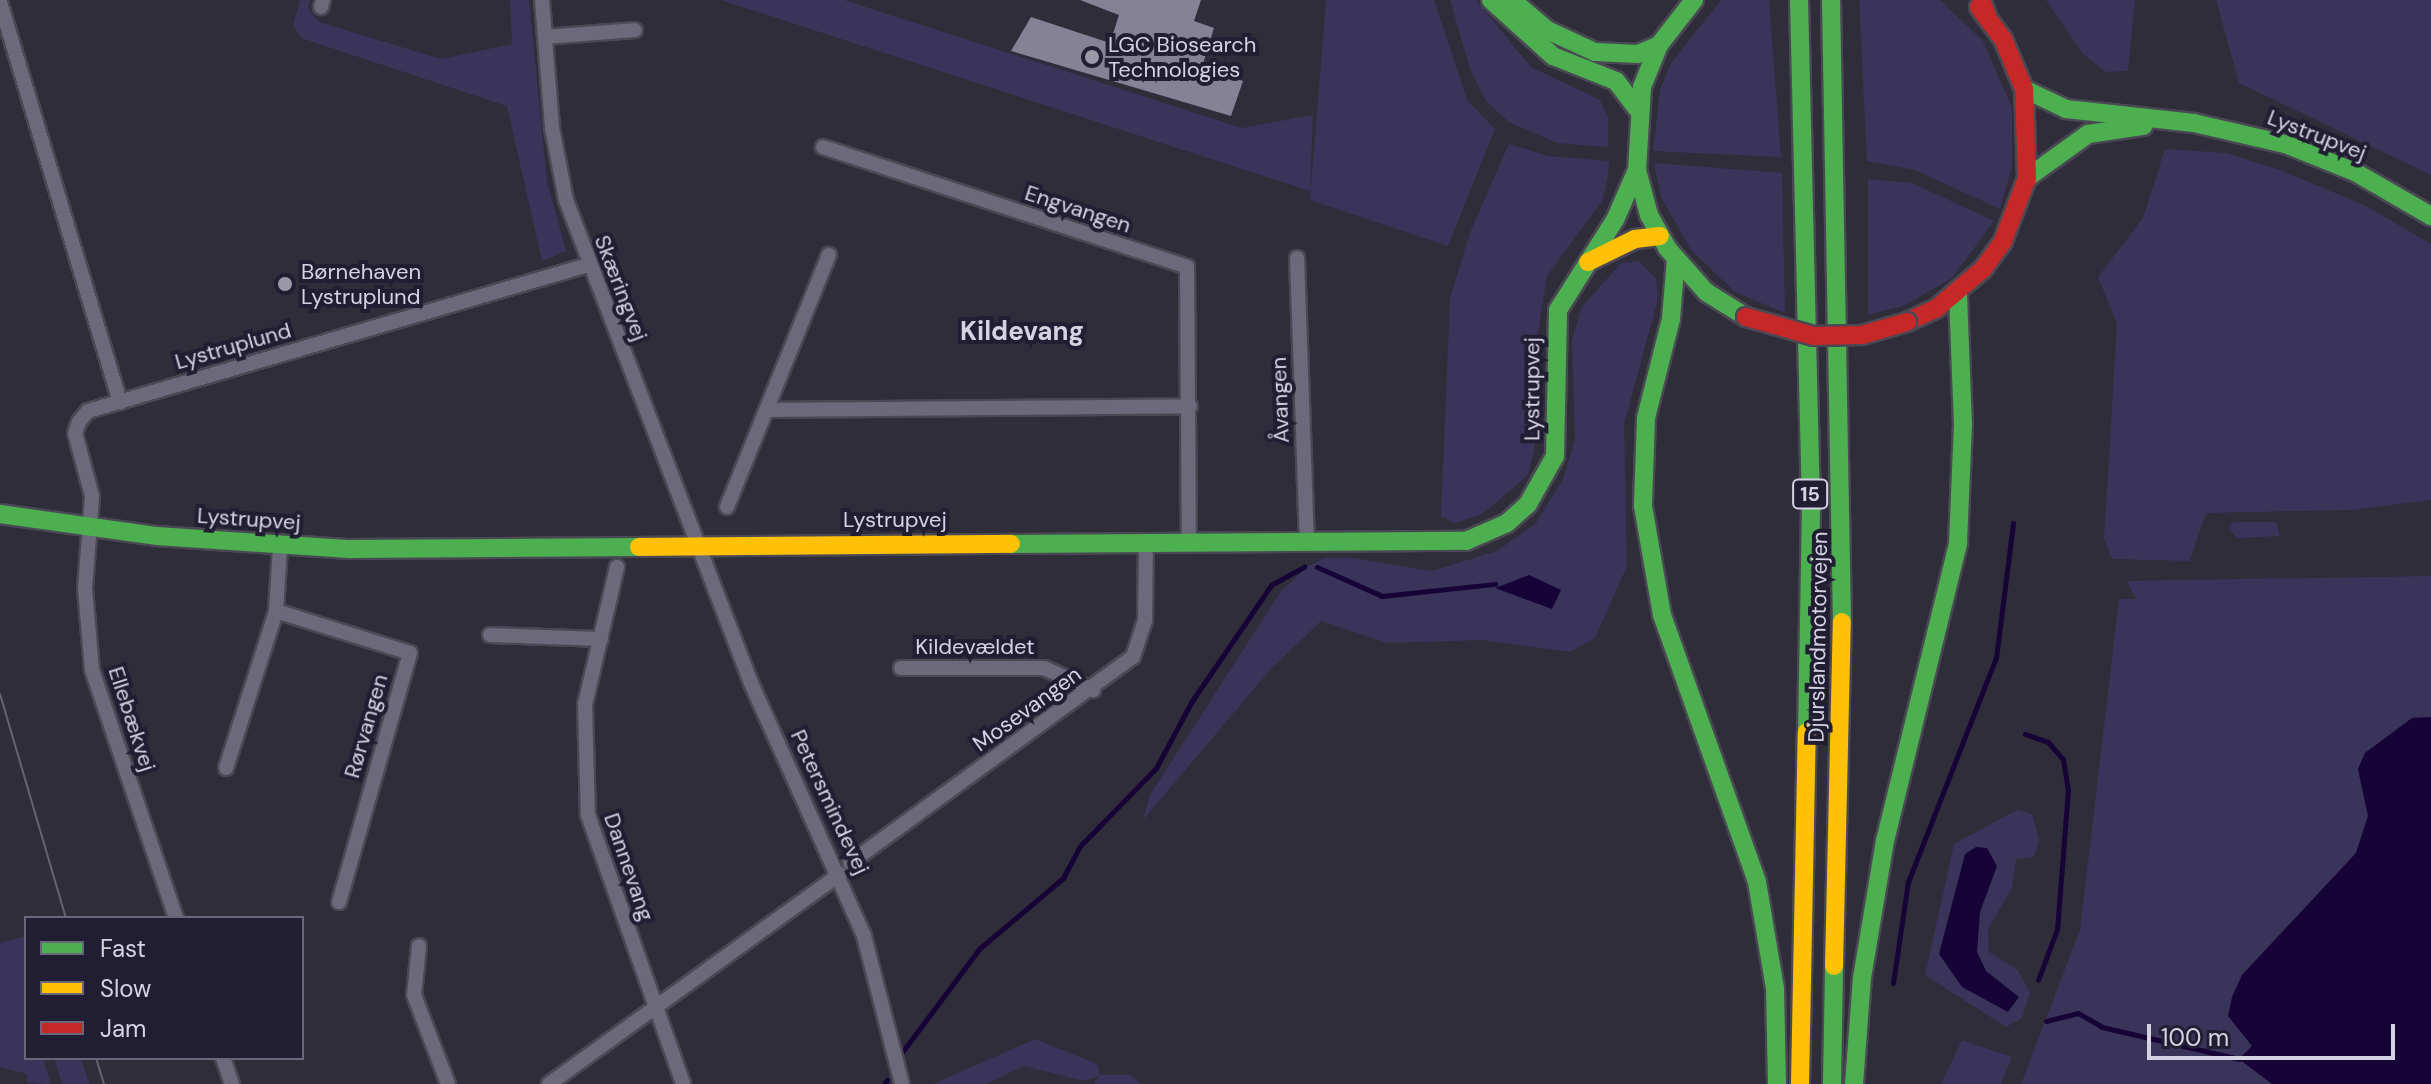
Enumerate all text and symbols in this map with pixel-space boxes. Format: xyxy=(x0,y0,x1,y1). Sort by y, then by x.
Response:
place label: LGC Biosearch Technologies xyxy=(1108,31,1257,82)
marker: LGC Biosearch Technologies xyxy=(1083,48,1101,66)
street label: Lystrupvej xyxy=(2264,104,2370,166)
street label: Engvangen xyxy=(1022,179,1134,239)
street label: Skæringvej xyxy=(589,231,653,345)
place label: Børnehaven Lystruplund xyxy=(301,258,421,310)
marker: Børnehaven Lystruplund xyxy=(276,275,294,293)
district label: Kildevang xyxy=(960,316,1084,348)
street label: Lystruplund xyxy=(172,317,294,375)
street label: Lystrupvej xyxy=(1519,337,1545,441)
street label: Åvangen xyxy=(1265,357,1295,443)
road number: 15 xyxy=(1792,478,1828,510)
street label: Lystrupvej xyxy=(196,502,302,536)
street label: Lystrupvej xyxy=(843,507,947,533)
street label: Djurslandmotorvejen xyxy=(1803,531,1833,743)
street label: Kildevældet xyxy=(915,634,1035,660)
street label: Mosevangen xyxy=(968,661,1086,757)
street label: Ellebækvej xyxy=(103,663,161,775)
street label: Rørvangen xyxy=(339,671,393,781)
street label: Petersmindevej xyxy=(785,726,875,878)
street label: Dannevang xyxy=(598,810,660,924)
legend xyxy=(24,916,304,1060)
text: Fast xyxy=(100,933,146,964)
text: Slow xyxy=(100,973,151,1004)
scale bar xyxy=(2151,1008,2399,1058)
text: Jam xyxy=(100,1013,146,1044)
text: 100 m xyxy=(2161,1022,2229,1053)

